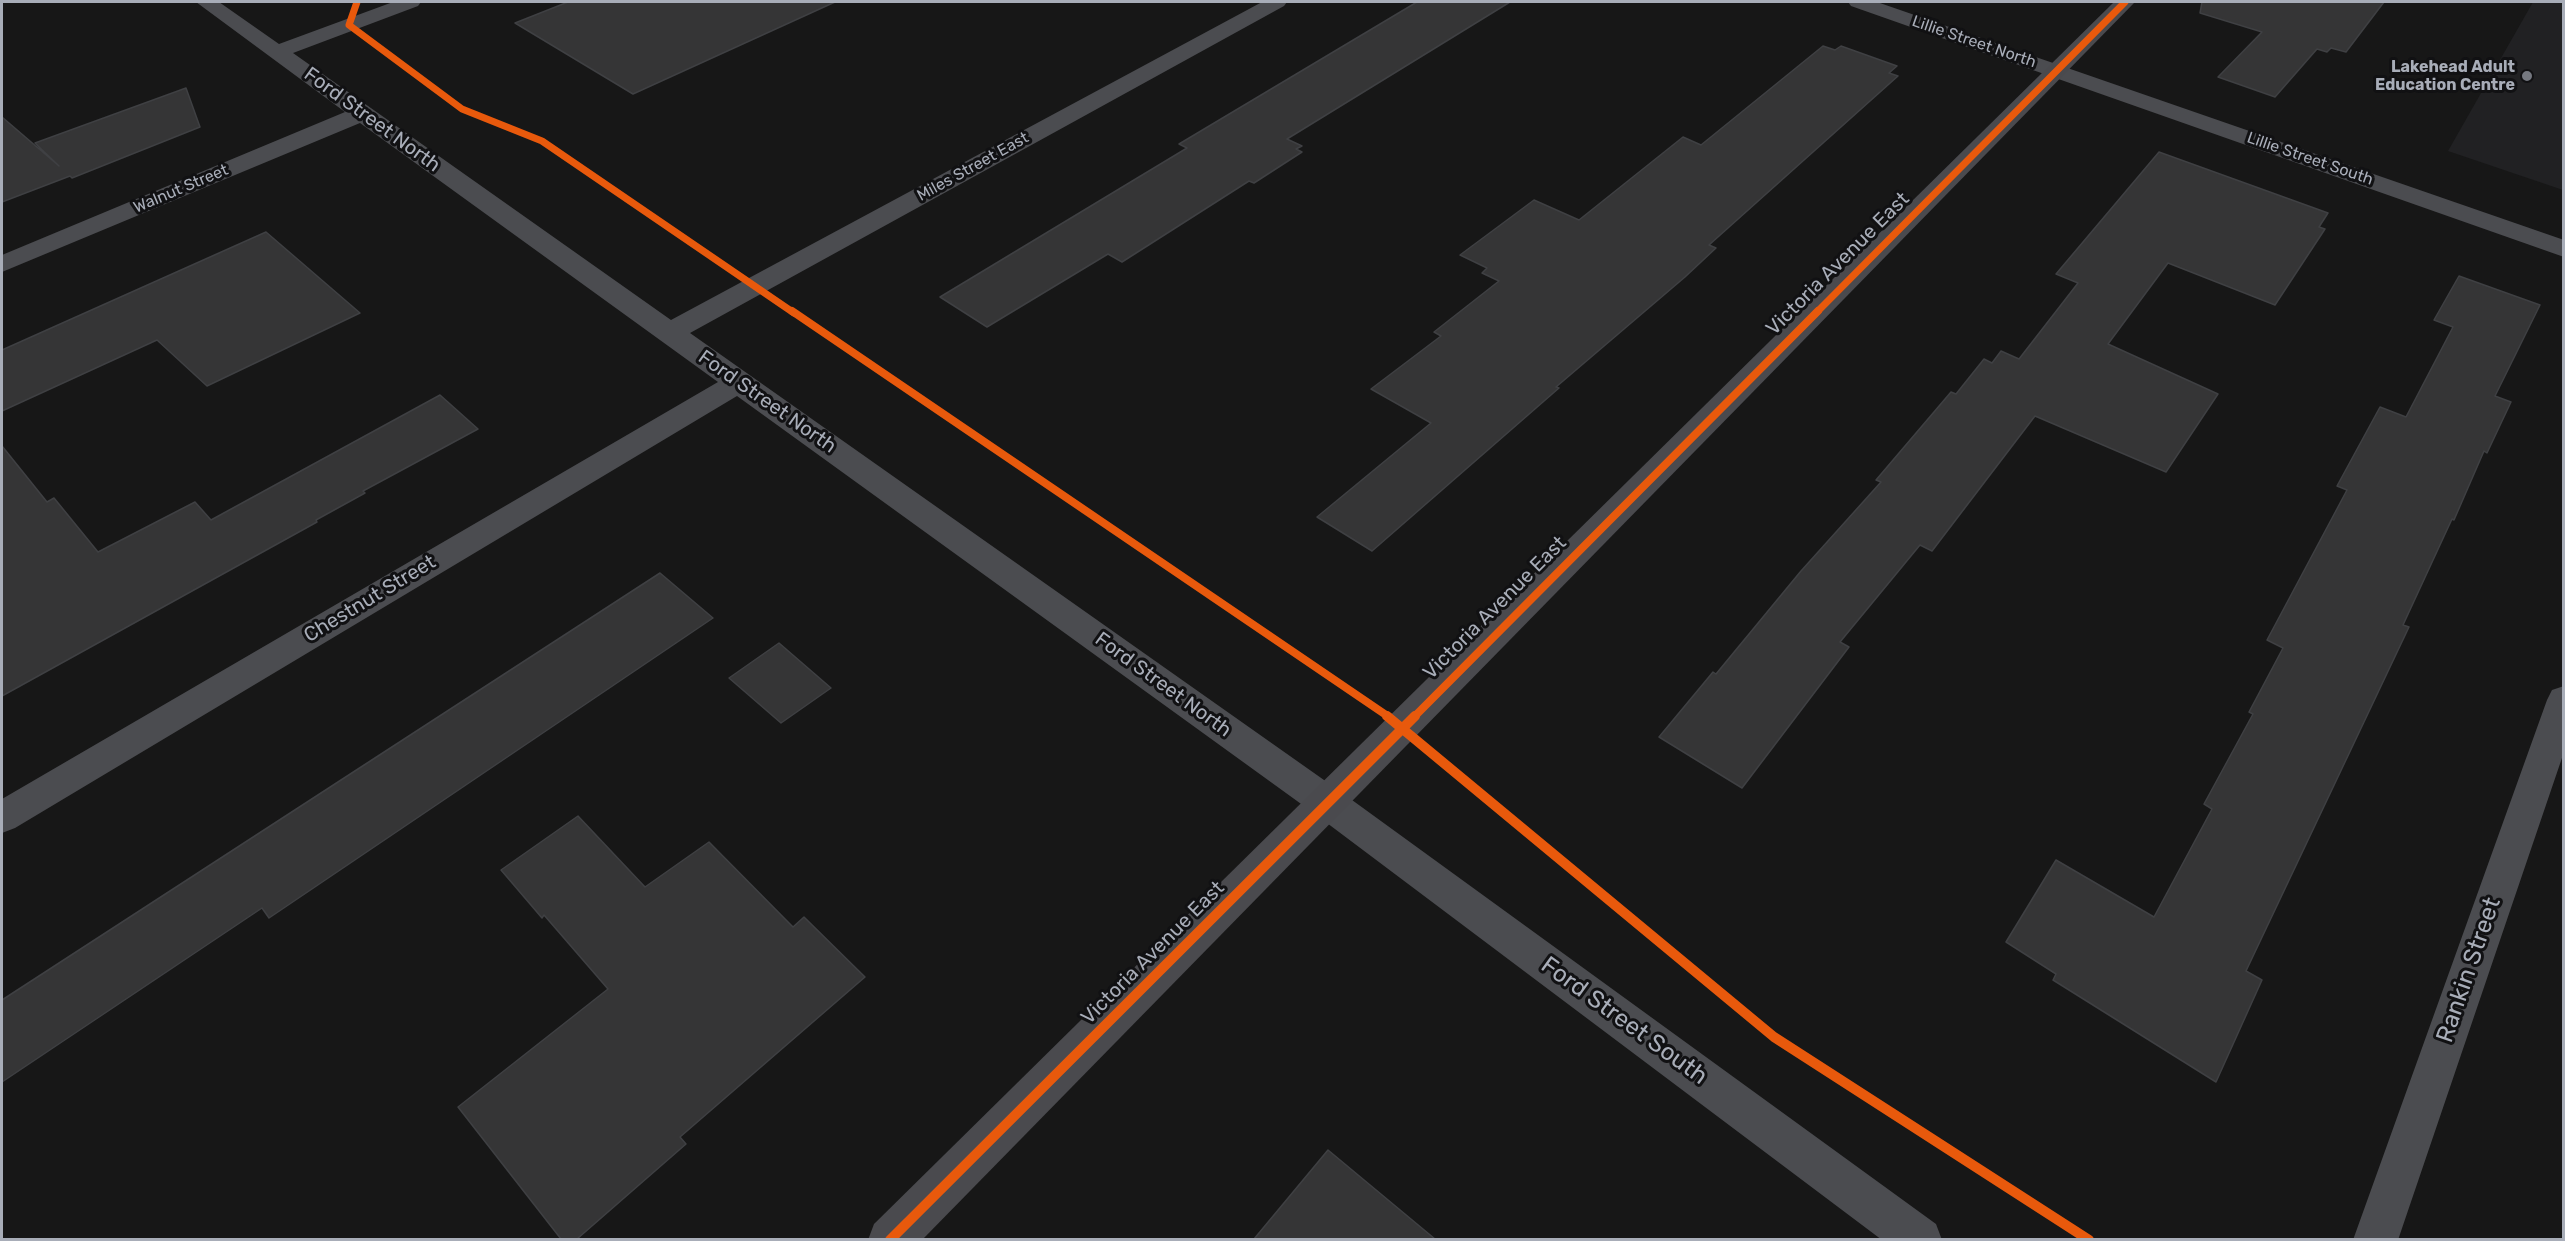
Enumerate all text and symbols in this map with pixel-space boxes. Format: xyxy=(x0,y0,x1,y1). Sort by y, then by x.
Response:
street label: Lillie Street North xyxy=(1909,12,2039,72)
place label: Lakehead Adult Education Centre xyxy=(2375,57,2515,95)
street label: Ford Street North xyxy=(299,62,445,178)
marker: Lakehead Adult Education Centre xyxy=(2520,69,2534,83)
street label: Miles Street East xyxy=(914,128,1032,206)
street label: Lillie Street South xyxy=(2244,128,2376,190)
street label: Walnut Street xyxy=(131,160,231,218)
street label: Victoria Avenue East xyxy=(1761,187,1915,341)
street label: Ford Street North xyxy=(693,345,841,459)
street label: Victoria Avenue East xyxy=(1418,531,1572,685)
street label: Chestnut Street xyxy=(300,550,440,648)
street label: Ford Street North xyxy=(1090,627,1236,743)
street label: Victoria Avenue East xyxy=(1076,876,1230,1030)
street label: Rankin Street xyxy=(2431,894,2507,1046)
street label: Ford Street South xyxy=(1535,951,1713,1091)

